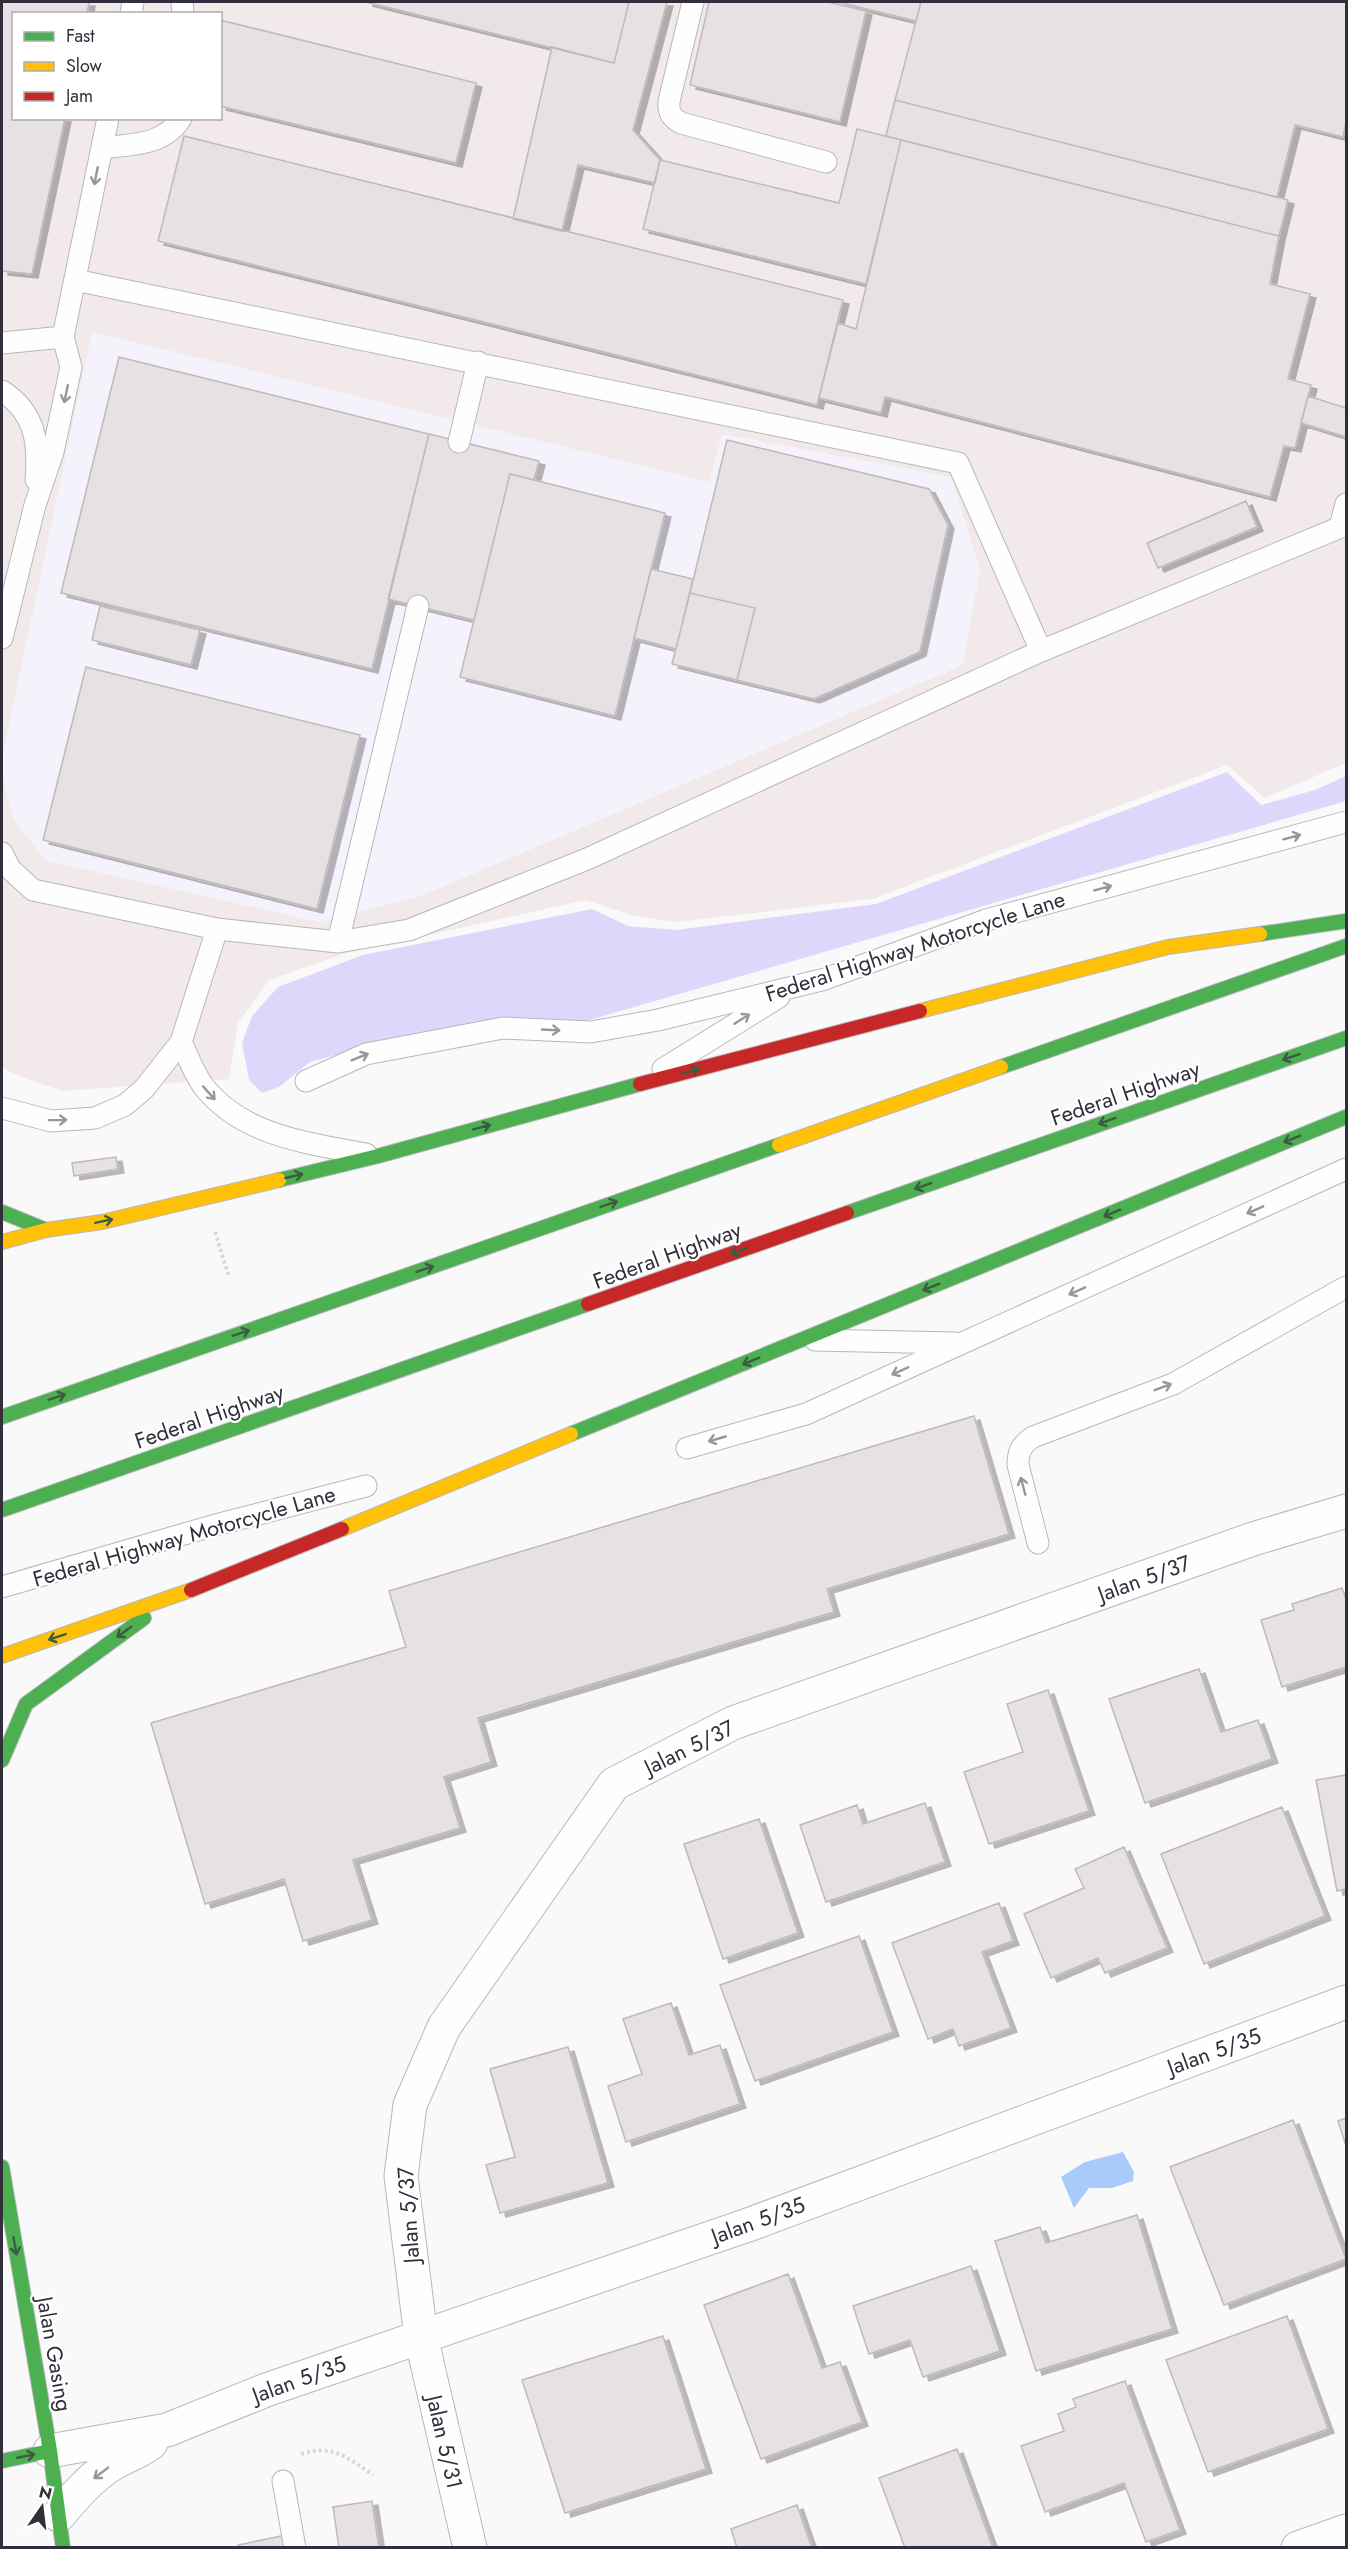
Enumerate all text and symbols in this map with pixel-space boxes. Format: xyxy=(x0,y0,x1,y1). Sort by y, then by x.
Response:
legend xyxy=(12,12,222,120)
text: Fast xyxy=(66,23,95,49)
text: Slow xyxy=(66,53,103,79)
text: Jam xyxy=(64,83,93,109)
one-way arrow xyxy=(90,165,101,185)
one-way arrow xyxy=(60,384,71,403)
one-way arrow xyxy=(1282,831,1301,842)
street label: Federal Highway Motorcycle Lane xyxy=(761,882,1069,1010)
one-way arrow xyxy=(1094,882,1113,893)
one-way arrow xyxy=(733,1013,750,1025)
one-way arrow xyxy=(541,1025,561,1036)
one-way arrow xyxy=(350,1051,368,1062)
street label: Federal Highway xyxy=(1046,1052,1204,1134)
one-way arrow xyxy=(1282,1053,1301,1064)
one-way arrow xyxy=(681,1064,700,1076)
one-way arrow xyxy=(202,1085,216,1100)
one-way arrow xyxy=(48,1114,68,1126)
one-way arrow xyxy=(1098,1116,1117,1127)
one-way arrow xyxy=(472,1121,491,1133)
one-way arrow xyxy=(1284,1134,1302,1145)
one-way arrow xyxy=(283,1170,303,1181)
one-way arrow xyxy=(914,1182,933,1193)
one-way arrow xyxy=(599,1198,618,1209)
one-way arrow xyxy=(1246,1206,1264,1217)
one-way arrow xyxy=(1103,1208,1122,1219)
street label: Federal Highway xyxy=(588,1213,746,1297)
one-way arrow xyxy=(93,1215,113,1226)
one-way arrow xyxy=(730,1247,749,1258)
one-way arrow xyxy=(415,1262,434,1273)
one-way arrow xyxy=(923,1282,941,1293)
one-way arrow xyxy=(1069,1286,1087,1297)
one-way arrow xyxy=(231,1327,250,1338)
one-way arrow xyxy=(742,1356,761,1367)
one-way arrow xyxy=(891,1366,909,1378)
street label: Federal Highway xyxy=(130,1375,288,1457)
one-way arrow xyxy=(1153,1381,1171,1392)
one-way arrow xyxy=(47,1391,66,1402)
one-way arrow xyxy=(708,1434,727,1445)
street label: Federal Highway Motorcycle Lane xyxy=(29,1477,339,1595)
one-way arrow xyxy=(1017,1477,1029,1496)
street label: Jalan 5/37 xyxy=(1090,1546,1195,1611)
one-way arrow xyxy=(117,1626,133,1639)
one-way arrow xyxy=(48,1633,67,1644)
street label: Jalan 5/37 xyxy=(636,1711,740,1784)
street label: Jalan 5/35 xyxy=(1160,2019,1265,2084)
street label: Jalan 5/37 xyxy=(389,2165,428,2267)
street label: Jalan 5/35 xyxy=(704,2188,809,2253)
one-way arrow xyxy=(10,2235,21,2255)
street label: Jalan Gasing xyxy=(29,2291,81,2414)
street label: Jalan 5/35 xyxy=(245,2347,350,2412)
street label: Jalan 5/31 xyxy=(418,2389,471,2492)
one-way arrow xyxy=(16,2450,35,2461)
one-way arrow xyxy=(93,2467,109,2479)
north arrow xyxy=(12,2477,72,2537)
text: N xyxy=(37,2480,54,2506)

